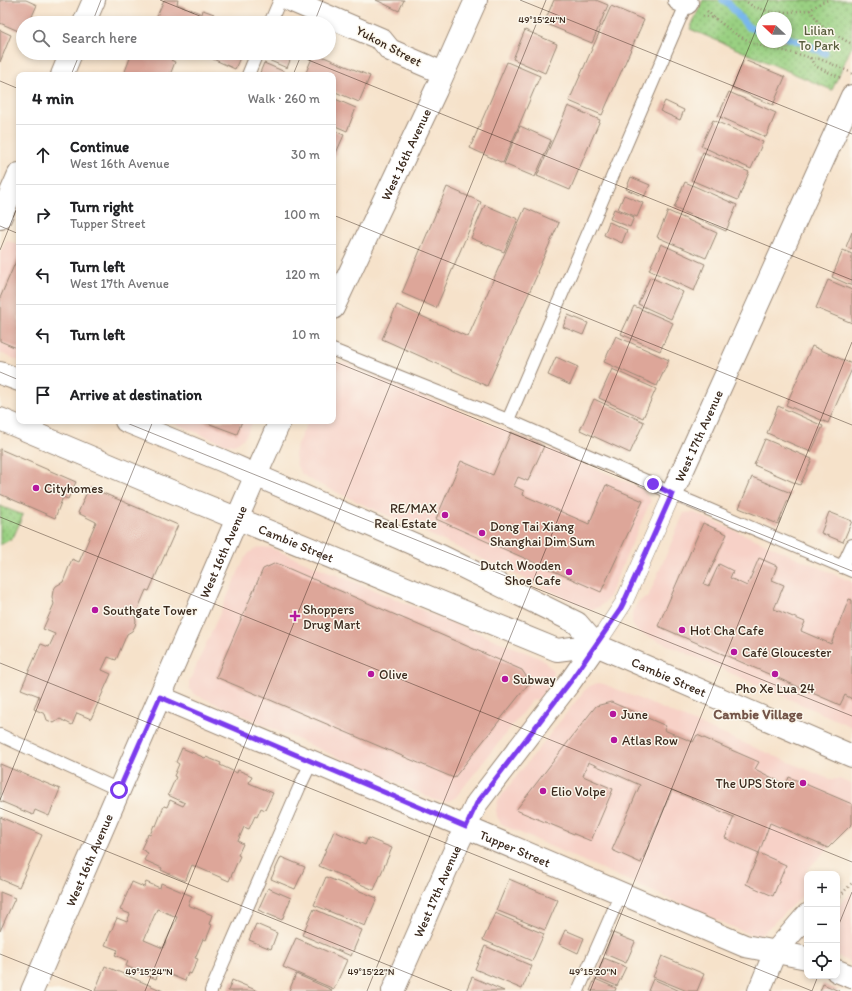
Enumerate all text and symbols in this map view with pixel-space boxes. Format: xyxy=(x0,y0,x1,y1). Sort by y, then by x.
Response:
north arrow xyxy=(756,12,792,48)
text: 49°15'24"N xyxy=(518,13,566,26)
search box xyxy=(16,16,336,60)
street label: Yukon Street xyxy=(354,22,424,70)
park label: Lilian To Park xyxy=(798,23,840,53)
icon: search xyxy=(30,27,52,49)
text: Search here xyxy=(62,29,137,47)
text: 4 min xyxy=(32,88,74,108)
text: Walk · 260 m xyxy=(248,91,320,106)
street label: West 16th Avenue xyxy=(378,106,434,203)
text: Continue xyxy=(70,138,129,156)
icon: ahead xyxy=(32,144,54,166)
text: 30 m xyxy=(291,147,320,162)
text: West 16th Avenue xyxy=(70,156,169,171)
text: Turn right xyxy=(70,198,134,216)
icon: right xyxy=(32,204,54,226)
text: 100 m xyxy=(284,207,320,222)
text: Tupper Street xyxy=(70,216,146,231)
text: Turn left xyxy=(70,258,125,276)
icon: left xyxy=(32,264,54,286)
text: 120 m xyxy=(285,267,320,282)
text: West 17th Avenue xyxy=(70,276,169,291)
icon: left xyxy=(32,324,54,346)
text: Turn left xyxy=(70,326,125,344)
text: 10 m xyxy=(292,327,320,342)
icon: arrive xyxy=(32,384,54,406)
text: Arrive at destination xyxy=(70,386,202,404)
street label: West 17th Avenue xyxy=(671,387,726,484)
route end xyxy=(644,475,662,493)
place label: Cityhomes xyxy=(44,481,103,496)
marker: Cityhomes xyxy=(31,483,41,493)
place label: RE/MAX Real Estate xyxy=(374,501,437,531)
street label: West 16th Avenue xyxy=(196,503,249,600)
marker: RE/MAX Real Estate xyxy=(440,510,450,520)
place label: Dong Tai Xiang Shanghai Dim Sum xyxy=(490,519,595,549)
street label: Cambie Street xyxy=(256,521,336,565)
marker: Dong Tai Xiang Shanghai Dim Sum xyxy=(477,528,487,538)
place label: Dutch Wooden Shoe Cafe xyxy=(480,558,561,588)
marker: Dutch Wooden Shoe Cafe xyxy=(564,567,574,577)
place label: Shoppers Drug Mart xyxy=(303,602,361,632)
place label: Southgate Tower xyxy=(103,603,198,618)
marker: Southgate Tower xyxy=(90,605,100,615)
marker: Shoppers Drug Mart xyxy=(290,611,300,621)
place label: Hot Cha Cafe xyxy=(690,623,764,638)
marker: Hot Cha Cafe xyxy=(677,625,687,635)
place label: Café Gloucester xyxy=(742,645,832,660)
marker: Café Gloucester xyxy=(729,647,739,657)
street label: Cambie Street xyxy=(629,654,709,700)
place label: Olive xyxy=(379,667,408,682)
marker: Olive xyxy=(366,669,376,679)
marker: Pho Xe Lua 24 xyxy=(770,669,780,679)
place label: Subway xyxy=(513,672,556,687)
marker: Subway xyxy=(500,674,510,684)
place label: Pho Xe Lua 24 xyxy=(735,681,815,696)
district label: Cambie Village xyxy=(713,706,803,723)
place label: June xyxy=(621,707,648,722)
marker: June xyxy=(608,709,618,719)
place label: Atlas Row xyxy=(622,733,678,748)
marker: Atlas Row xyxy=(609,735,619,745)
place label: The UPS Store xyxy=(715,776,795,791)
marker: The UPS Store xyxy=(798,778,808,788)
route start xyxy=(110,781,128,799)
place label: Elio Volpe xyxy=(551,784,606,799)
marker: Elio Volpe xyxy=(538,786,548,796)
street label: West 16th Avenue xyxy=(62,811,116,908)
street label: Tupper Street xyxy=(477,826,553,870)
street label: West 17th Avenue xyxy=(410,843,464,940)
map controls xyxy=(804,871,840,979)
button: + xyxy=(804,871,840,907)
button: − xyxy=(804,907,840,943)
button: locate xyxy=(804,943,840,979)
text: 49°15'24"N xyxy=(125,965,173,978)
text: 49°15'22"N xyxy=(348,965,395,978)
text: 49°15'20"N xyxy=(569,965,617,978)

